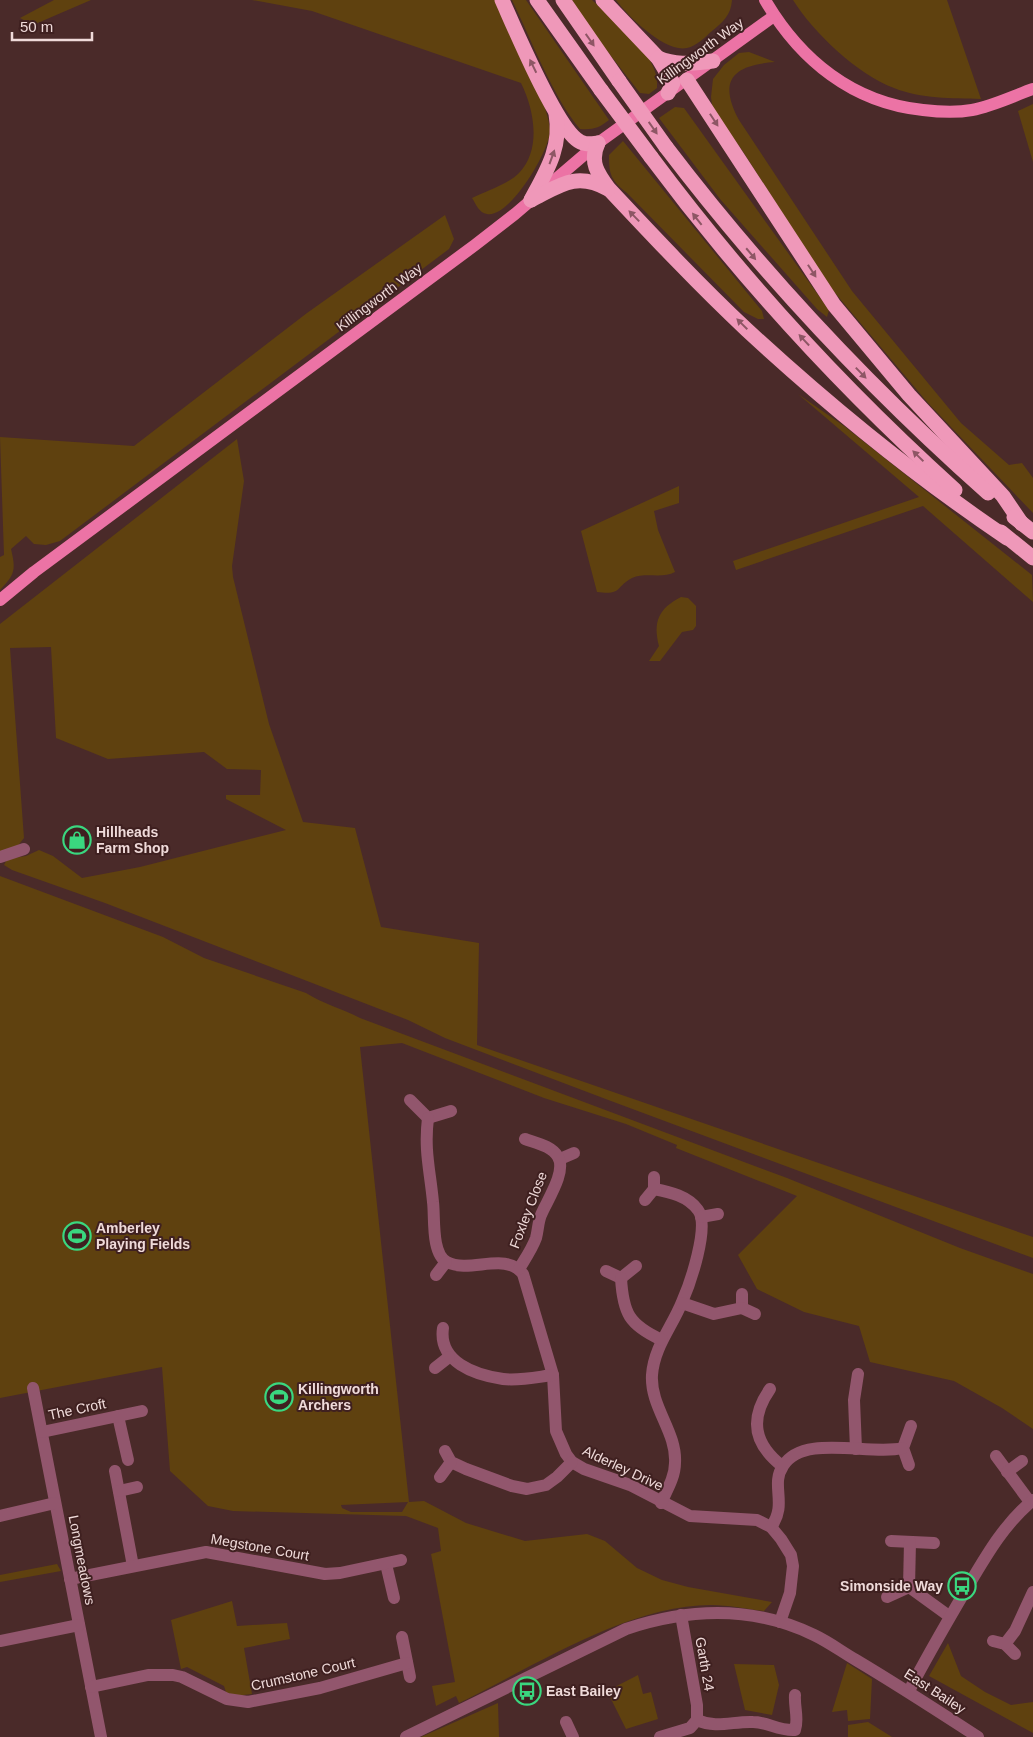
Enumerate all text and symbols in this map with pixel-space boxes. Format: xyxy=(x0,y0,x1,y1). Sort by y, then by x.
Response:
scale bar xyxy=(12,10,92,42)
street label: Killingworth Way xyxy=(654,14,746,88)
text: 50 m xyxy=(20,18,53,35)
one-way arrow xyxy=(585,33,595,47)
one-way arrow xyxy=(529,59,537,73)
one-way arrow xyxy=(709,114,718,127)
one-way arrow xyxy=(648,122,658,135)
one-way arrow xyxy=(549,149,557,164)
one-way arrow xyxy=(628,210,640,222)
one-way arrow xyxy=(691,213,702,226)
one-way arrow xyxy=(745,247,757,259)
street label: Killingworth Way xyxy=(333,260,425,334)
one-way arrow xyxy=(807,265,817,278)
one-way arrow xyxy=(736,318,748,330)
one-way arrow xyxy=(798,335,810,347)
one-way arrow xyxy=(855,367,867,379)
one-way arrow xyxy=(913,450,925,462)
place label: Hillheads Farm Shop xyxy=(96,824,169,856)
shop icon: Hillheads Farm Shop xyxy=(62,825,92,855)
street label: Foxley Close xyxy=(506,1169,550,1251)
place label: Amberley Playing Fields xyxy=(96,1220,190,1252)
sports icon: Amberley Playing Fields xyxy=(62,1221,92,1251)
place label: Killingworth Archers xyxy=(298,1381,379,1413)
sports icon: Killingworth Archers xyxy=(264,1382,294,1412)
street label: The Croft xyxy=(47,1395,107,1423)
street label: Alderley Drive xyxy=(580,1442,666,1494)
street label: Longmeadows xyxy=(65,1514,99,1606)
street label: Megstone Court xyxy=(210,1530,311,1564)
bus stop icon: Simonside Way xyxy=(947,1571,977,1601)
place label: Simonside Way xyxy=(840,1578,943,1594)
street label: Garth 24 xyxy=(692,1636,718,1692)
street label: Crumstone Court xyxy=(249,1654,357,1694)
street label: East Bailey xyxy=(901,1665,969,1717)
bus stop icon: East Bailey xyxy=(512,1676,542,1706)
place label: East Bailey xyxy=(546,1683,621,1699)

